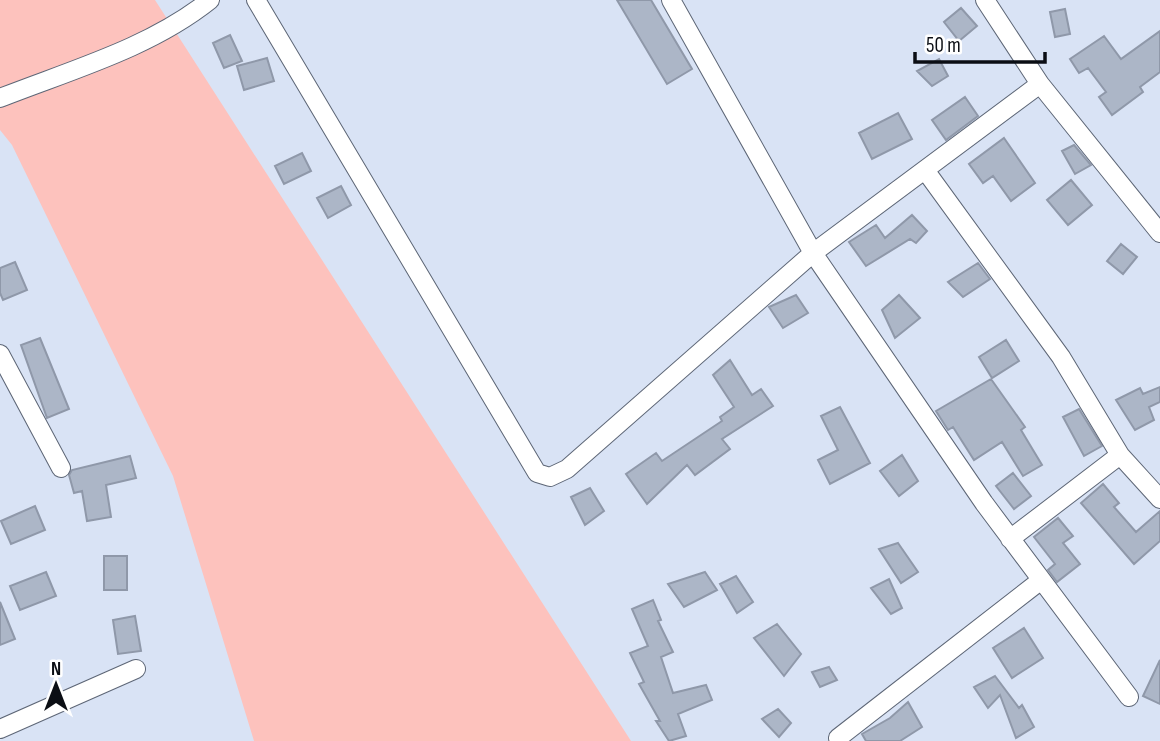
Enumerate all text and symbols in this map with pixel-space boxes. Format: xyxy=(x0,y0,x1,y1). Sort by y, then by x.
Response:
scale bar xyxy=(915,21,1044,65)
text: 50 m xyxy=(926,33,961,58)
north arrow xyxy=(21,650,91,720)
text: N xyxy=(51,658,61,681)

